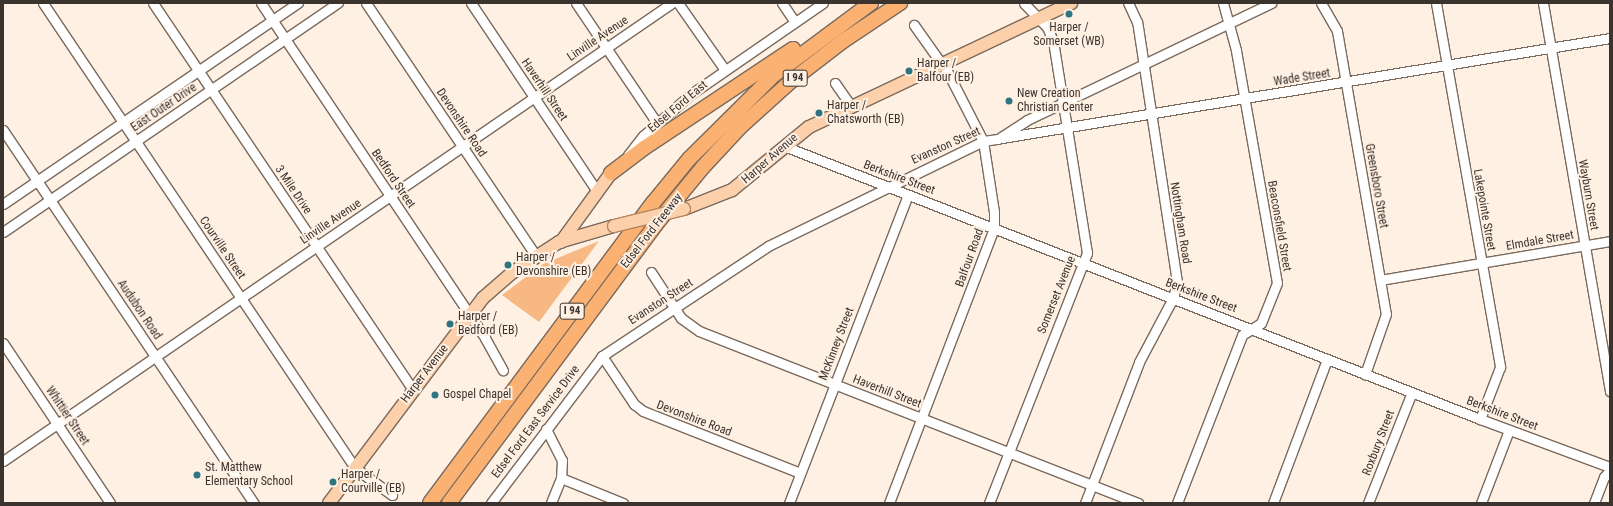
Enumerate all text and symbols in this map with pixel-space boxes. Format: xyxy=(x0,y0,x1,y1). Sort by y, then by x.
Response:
marker: Harper / Somerset (WB) xyxy=(1064,9,1074,19)
street label: Linville Avenue xyxy=(565,13,631,65)
place label: Harper / Somerset (WB) xyxy=(1033,21,1105,49)
street label: Haverhill Street xyxy=(518,56,570,124)
place label: Harper / Balfour (EB) xyxy=(917,57,974,85)
marker: Harper / Balfour (EB) xyxy=(904,66,914,76)
street label: Wade Street xyxy=(1273,66,1331,90)
road number: I 94 xyxy=(782,69,808,87)
street label: Edsel Ford East xyxy=(645,78,711,136)
street label: East Outer Drive xyxy=(128,81,200,135)
street label: Devonshire Road xyxy=(433,86,489,160)
place label: New Creation Christian Center xyxy=(1017,87,1093,115)
marker: New Creation Christian Center xyxy=(1004,96,1014,106)
place label: Harper / Chatsworth (EB) xyxy=(827,99,904,127)
marker: Harper / Chatsworth (EB) xyxy=(814,108,824,118)
street label: Evanston Street xyxy=(909,124,983,168)
street label: Harper Avenue xyxy=(739,131,801,187)
street label: Greensboro Street xyxy=(1361,143,1391,229)
street label: Bedford Street xyxy=(368,147,418,211)
street label: Berkshire Street xyxy=(861,158,937,198)
street label: Wayburn Street xyxy=(1575,158,1601,232)
street label: 3 Mile Drive xyxy=(271,163,315,217)
street label: Lakepointe Street xyxy=(1470,168,1498,252)
street label: Beaconsfield Street xyxy=(1264,180,1294,272)
street label: Nottingham Road xyxy=(1166,181,1194,265)
street label: Edsel Ford Freeway xyxy=(618,191,686,271)
street label: Linville Avenue xyxy=(298,196,364,248)
street label: Courville Street xyxy=(196,214,248,282)
street label: Balfour Road xyxy=(953,227,987,289)
street label: Elmdale Street xyxy=(1505,228,1575,254)
place label: Harper / Devonshire (EB) xyxy=(516,251,591,279)
street label: Somerset Avenue xyxy=(1035,254,1079,336)
marker: Harper / Devonshire (EB) xyxy=(503,260,513,270)
street label: Evanston Street xyxy=(626,276,696,328)
street label: Berkshire Street xyxy=(1163,276,1239,316)
street label: Audubon Road xyxy=(114,277,164,343)
road number: I 94 xyxy=(559,302,585,320)
street label: McKinney Street xyxy=(816,305,858,383)
place label: Harper / Bedford (EB) xyxy=(458,310,518,338)
marker: Harper / Bedford (EB) xyxy=(445,319,455,329)
street label: Harper Avenue xyxy=(398,342,452,406)
street label: Edsel Ford East Service Drive xyxy=(489,363,583,481)
street label: Haverhill Street xyxy=(851,372,923,412)
street label: Whittier Street xyxy=(42,384,92,448)
place label: Gospel Chapel xyxy=(443,388,511,402)
marker: Gospel Chapel xyxy=(430,390,440,400)
street label: Berkshire Street xyxy=(1464,394,1540,434)
street label: Devonshire Road xyxy=(654,398,734,440)
street label: Roxbury Street xyxy=(1360,408,1398,478)
place label: St. Matthew Elementary School xyxy=(205,461,293,489)
place label: Harper / Courville (EB) xyxy=(341,468,405,496)
marker: St. Matthew Elementary School xyxy=(192,470,202,480)
marker: Harper / Courville (EB) xyxy=(328,477,338,487)

